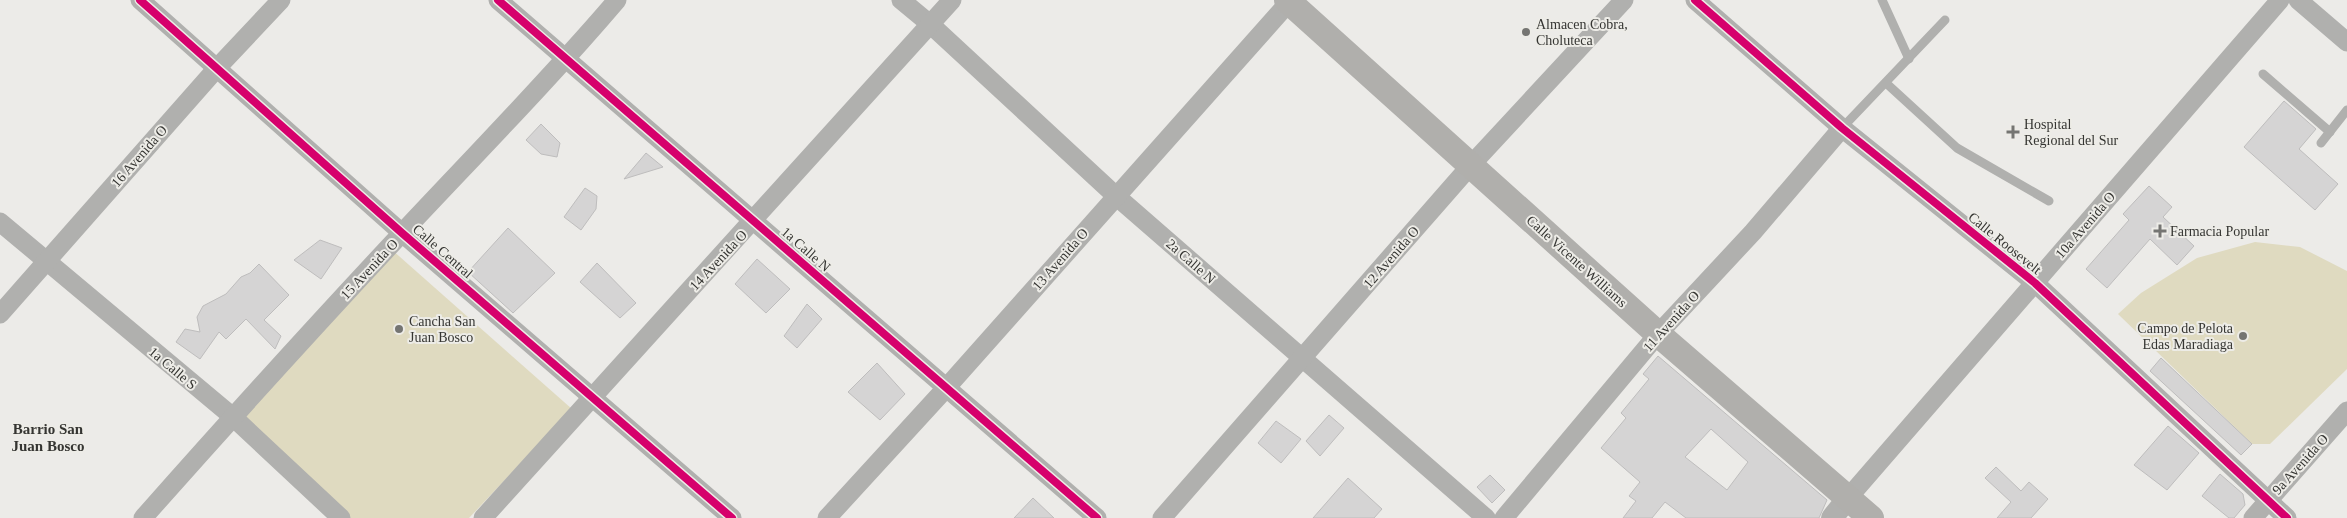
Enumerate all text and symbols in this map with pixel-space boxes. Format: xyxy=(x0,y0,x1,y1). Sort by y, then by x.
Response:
place label: Almacen Cobra, Choluteca xyxy=(1536,17,1628,48)
marker: Almacen Cobra, Choluteca xyxy=(1520,26,1532,38)
place label: Hospital Regional del Sur xyxy=(2024,117,2118,148)
street label: 16 Avenida O xyxy=(109,122,170,190)
marker: Hospital Regional del Sur xyxy=(2006,125,2020,139)
street label: 10a Avenida O xyxy=(2053,189,2118,262)
street label: Calle Roosevelt xyxy=(1965,210,2044,277)
street label: Calle Vicente Williams xyxy=(1524,212,1630,310)
street label: Calle Central xyxy=(410,221,476,281)
street label: 12 Avenida O xyxy=(1361,223,1422,291)
street label: 1a Calle N xyxy=(778,224,833,275)
place label: Farmacia Popular xyxy=(2170,224,2269,239)
street label: 13 Avenida O xyxy=(1030,225,1091,293)
marker: Farmacia Popular xyxy=(2154,225,2166,237)
street label: 14 Avenida O xyxy=(687,227,750,294)
street label: 15 Avenida O xyxy=(338,236,401,303)
street label: 2a Calle N xyxy=(1163,236,1218,287)
street label: 11 Avenida O xyxy=(1640,288,1702,355)
place label: Cancha San Juan Bosco xyxy=(409,314,475,345)
place label: Campo de Pelota Edas Maradiaga xyxy=(2137,321,2234,352)
marker: Cancha San Juan Bosco xyxy=(393,323,405,335)
marker: Campo de Pelota Edas Maradiaga xyxy=(2237,330,2249,342)
street label: 1a Calle S xyxy=(146,344,200,393)
district label: Barrio San Juan Bosco xyxy=(12,421,84,454)
street label: 9a Avenida O xyxy=(2269,431,2331,498)

